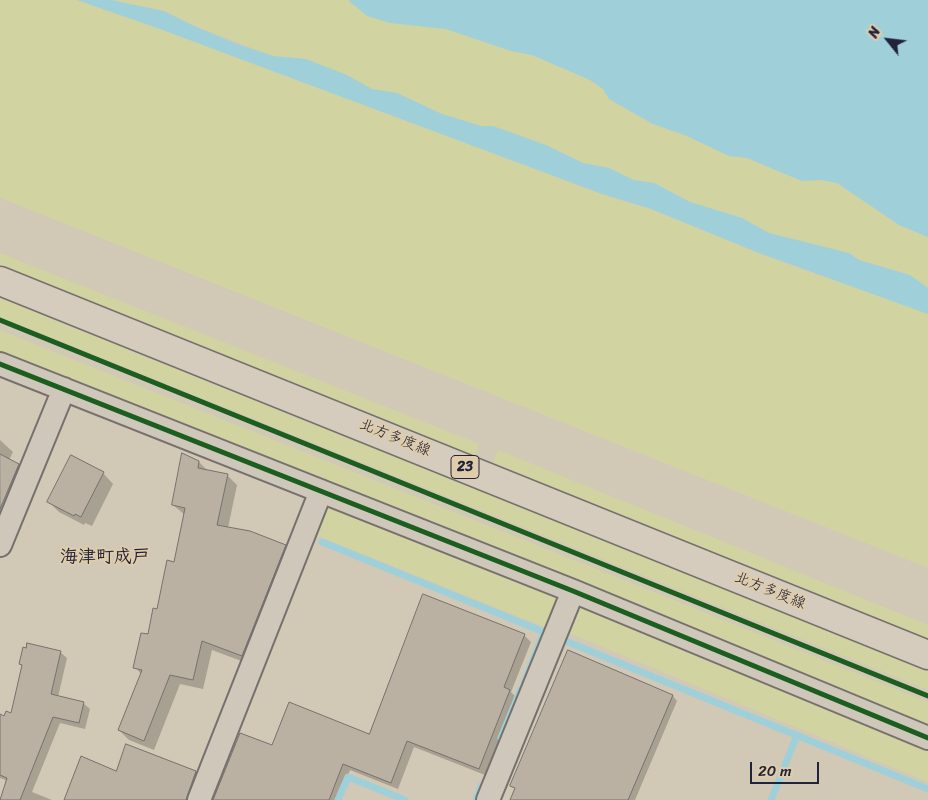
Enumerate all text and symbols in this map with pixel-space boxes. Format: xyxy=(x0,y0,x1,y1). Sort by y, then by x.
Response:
north arrow xyxy=(863,15,913,65)
text: N xyxy=(861,22,888,43)
street label: 北方多度線 xyxy=(357,416,433,460)
road number: 23 xyxy=(451,456,479,478)
district label: 海津町成戸 xyxy=(60,546,150,568)
street label: 北方多度線 xyxy=(732,569,808,613)
scale bar xyxy=(753,752,822,784)
text: 20 m xyxy=(758,758,792,784)

